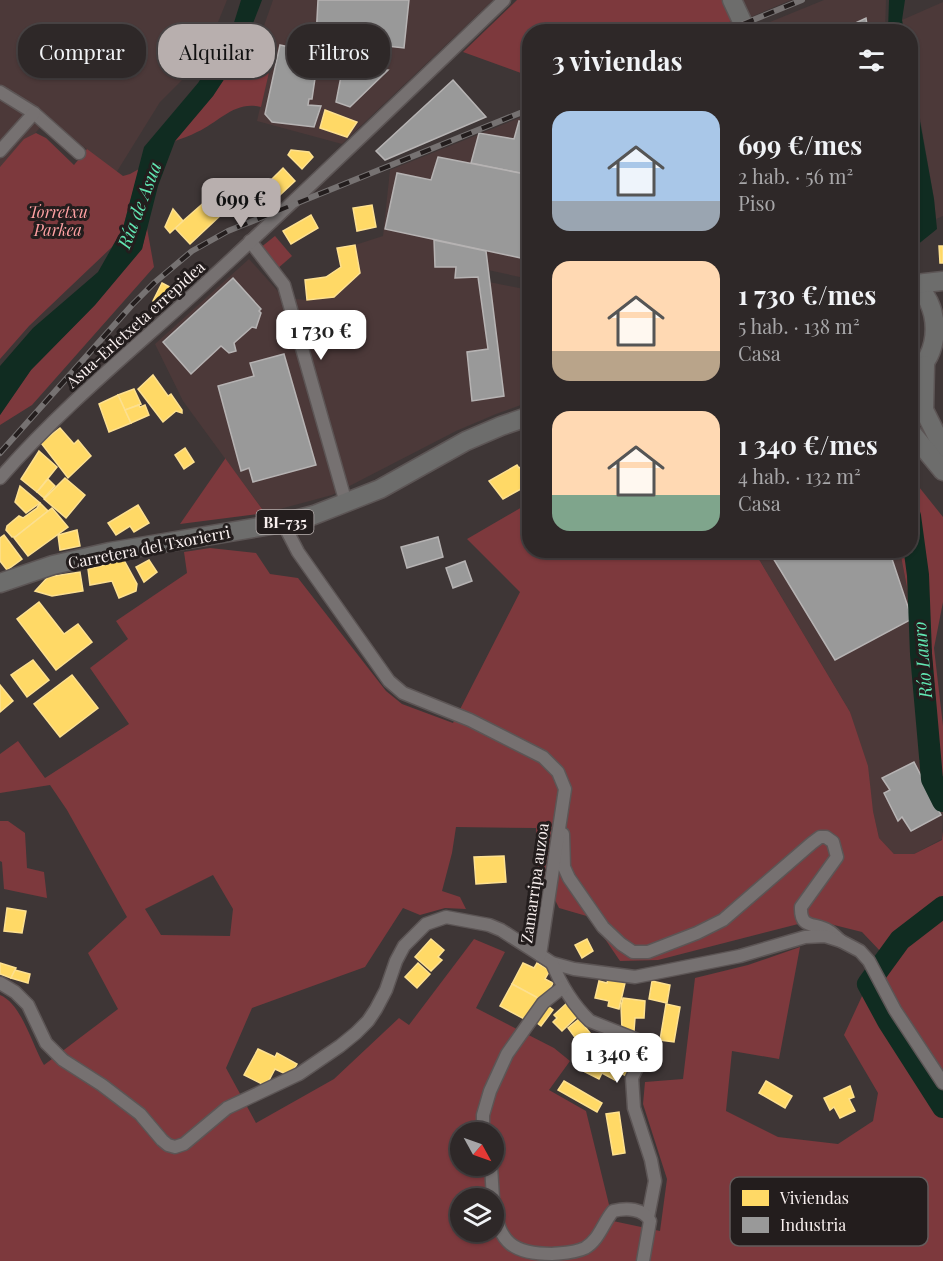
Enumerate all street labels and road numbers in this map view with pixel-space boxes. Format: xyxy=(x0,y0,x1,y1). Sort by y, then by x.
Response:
street label: Asua-Erletxeta errepidea xyxy=(60,256,209,393)
road number: BI-735 xyxy=(256,510,314,534)
street label: Carretera del Txorierri xyxy=(66,521,232,573)
street label: Zamarripa auzoa xyxy=(515,821,553,944)

